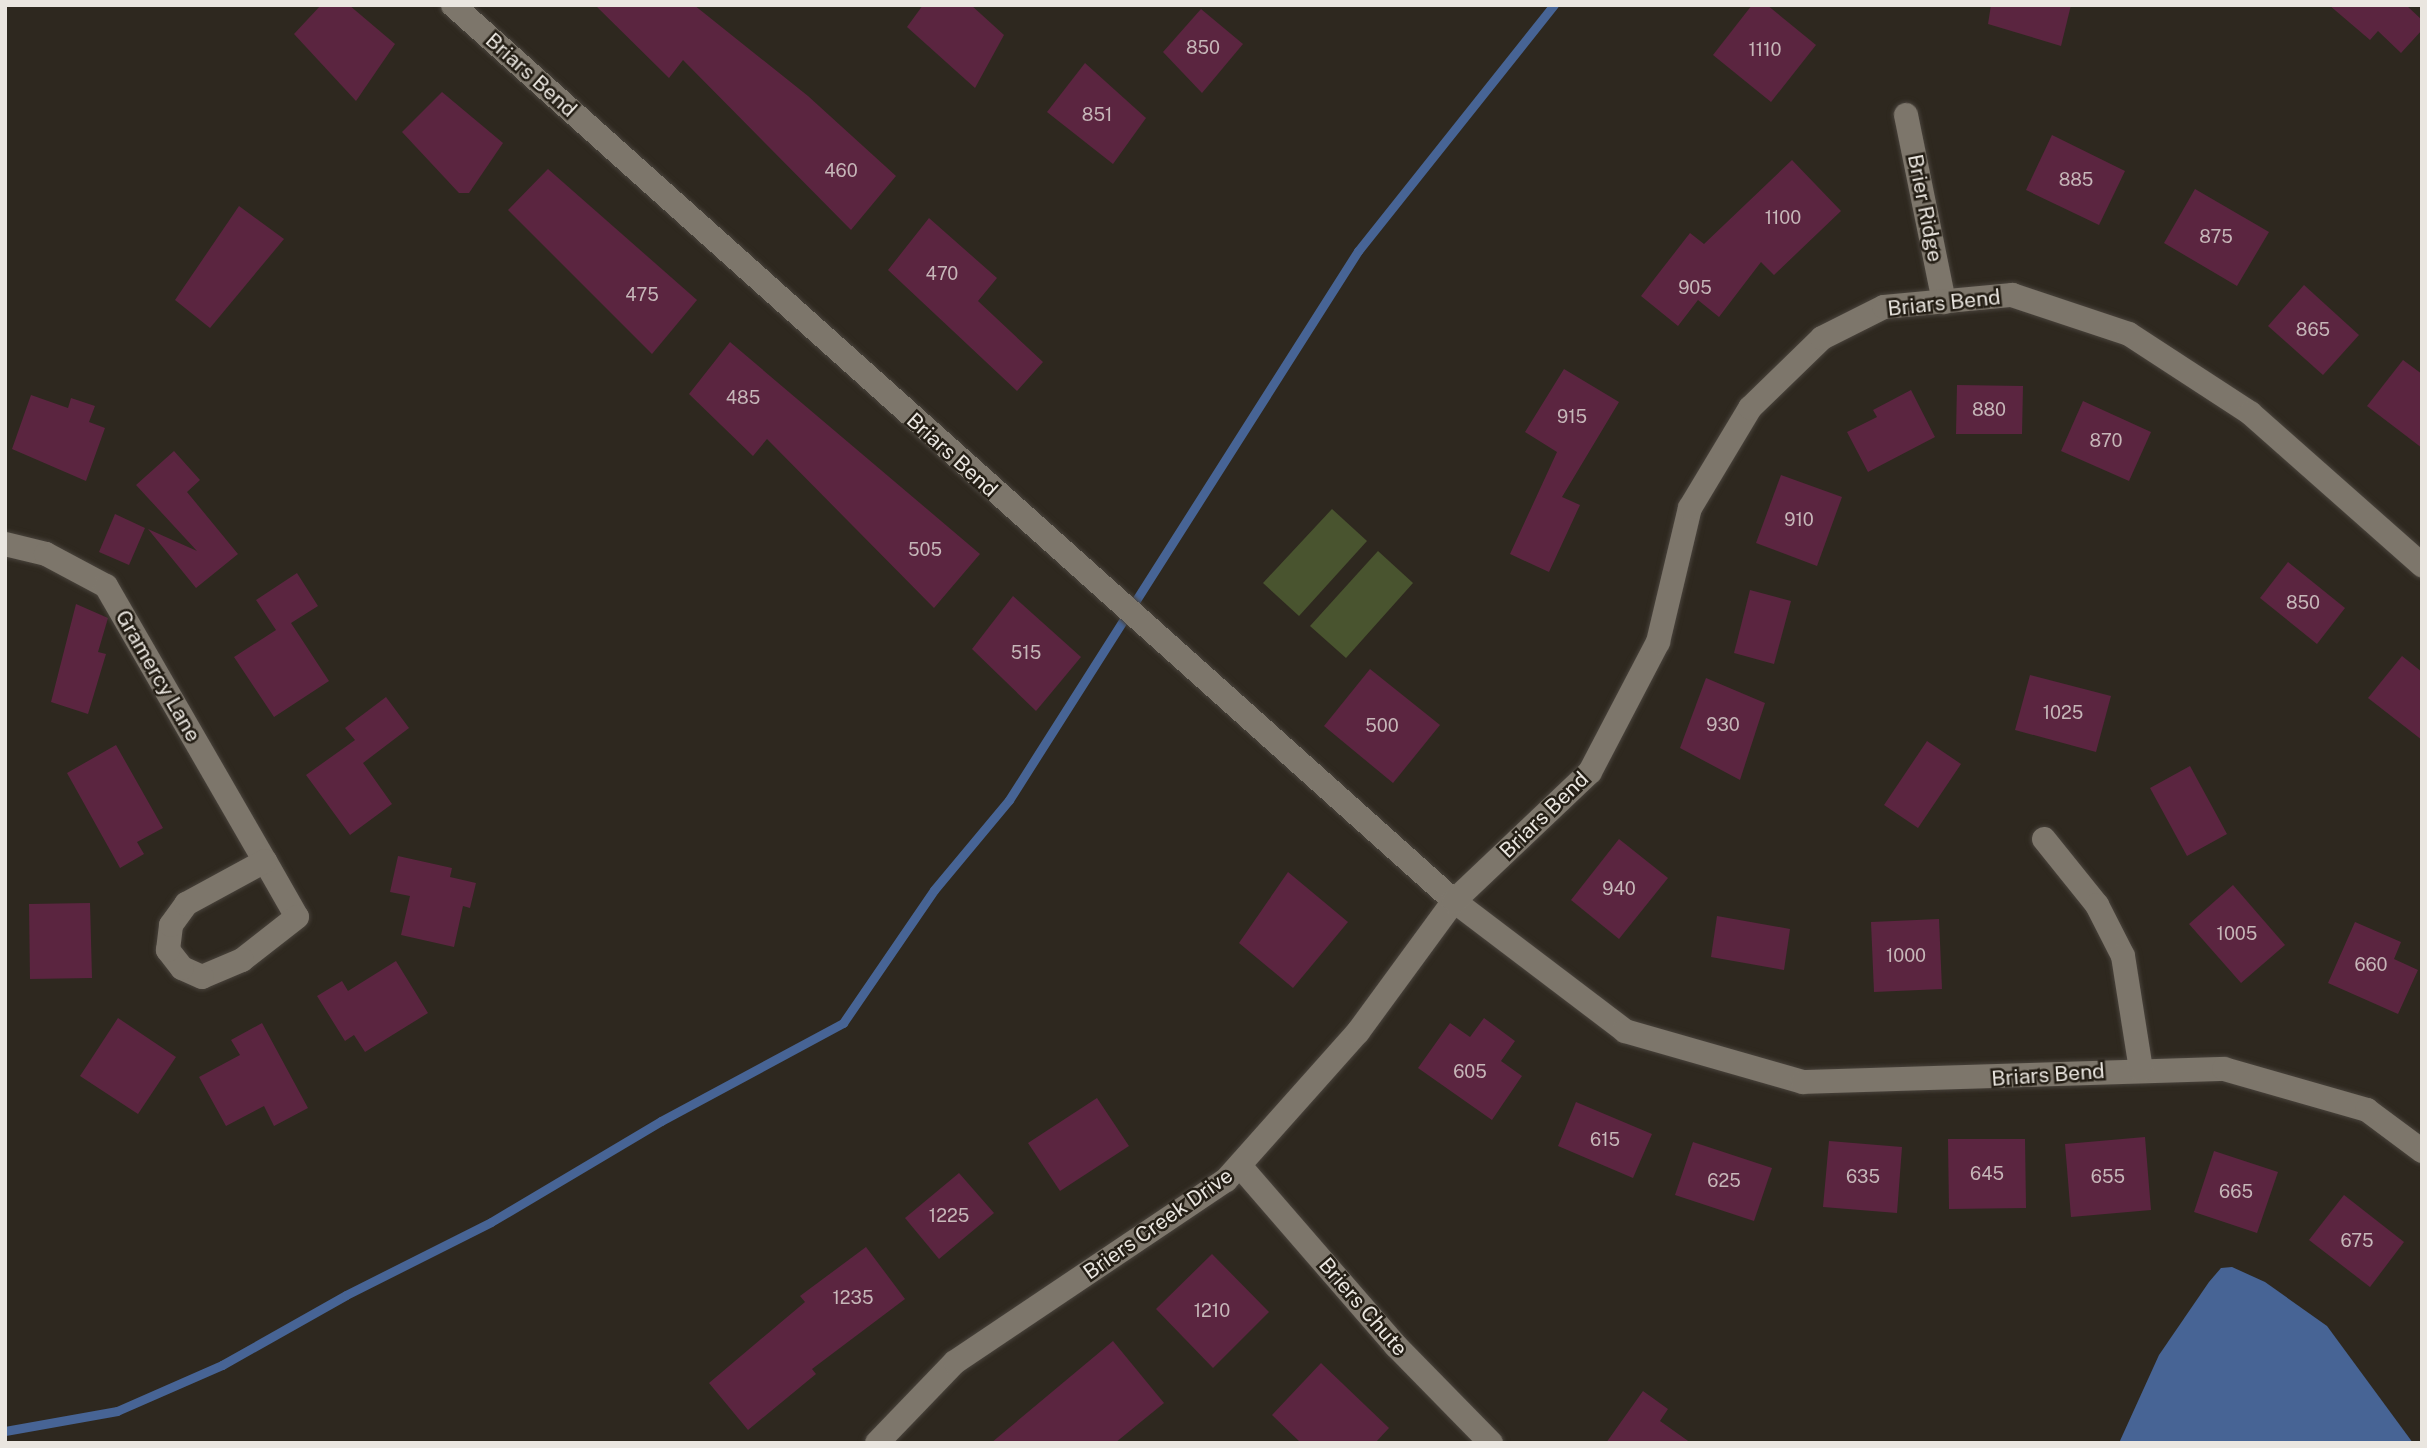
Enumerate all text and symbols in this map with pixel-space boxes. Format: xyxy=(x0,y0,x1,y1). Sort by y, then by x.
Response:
street label: Briars Bend xyxy=(480,28,582,122)
house number: 850 xyxy=(1186,37,1220,59)
house number: 1110 xyxy=(1749,39,1781,61)
house number: 851 xyxy=(1082,104,1112,126)
street label: Brier Ridge xyxy=(1902,152,1948,264)
house number: 460 xyxy=(824,160,858,182)
house number: 885 xyxy=(2059,169,2093,191)
house number: 1100 xyxy=(1765,207,1801,229)
house number: 875 xyxy=(2199,226,2233,248)
house number: 470 xyxy=(926,263,958,285)
house number: 905 xyxy=(1678,277,1712,299)
house number: 475 xyxy=(625,284,659,306)
street label: Briars Bend xyxy=(1886,285,2002,321)
house number: 865 xyxy=(2296,319,2330,341)
house number: 485 xyxy=(726,387,760,409)
house number: 880 xyxy=(1972,399,2006,421)
house number: 915 xyxy=(1557,406,1587,428)
street label: Briars Bend xyxy=(901,408,1003,502)
house number: 870 xyxy=(2090,430,2122,452)
house number: 910 xyxy=(1784,509,1814,531)
house number: 505 xyxy=(908,539,942,561)
house number: 850 xyxy=(2286,592,2320,614)
street label: Gramercy Lane xyxy=(110,606,206,746)
house number: 515 xyxy=(1011,642,1041,664)
house number: 1025 xyxy=(2043,702,2083,724)
house number: 930 xyxy=(1706,714,1740,736)
house number: 500 xyxy=(1365,715,1399,737)
street label: Briars Bend xyxy=(1494,766,1594,864)
house number: 940 xyxy=(1602,878,1636,900)
house number: 1005 xyxy=(2217,923,2257,945)
house number: 1000 xyxy=(1886,945,1926,967)
house number: 660 xyxy=(2354,954,2388,976)
street label: Briars Bend xyxy=(1990,1058,2106,1092)
house number: 605 xyxy=(1453,1061,1487,1083)
house number: 615 xyxy=(1590,1129,1620,1151)
street label: Briers Creek Drive xyxy=(1078,1163,1238,1285)
house number: 645 xyxy=(1970,1163,2004,1185)
house number: 635 xyxy=(1846,1166,1880,1188)
house number: 655 xyxy=(2091,1166,2125,1188)
house number: 625 xyxy=(1707,1170,1741,1192)
house number: 665 xyxy=(2219,1181,2253,1203)
house number: 1225 xyxy=(929,1205,969,1227)
house number: 675 xyxy=(2340,1230,2374,1252)
street label: Briers Chute xyxy=(1314,1253,1412,1361)
house number: 1235 xyxy=(833,1287,873,1309)
house number: 1210 xyxy=(1194,1300,1230,1322)

